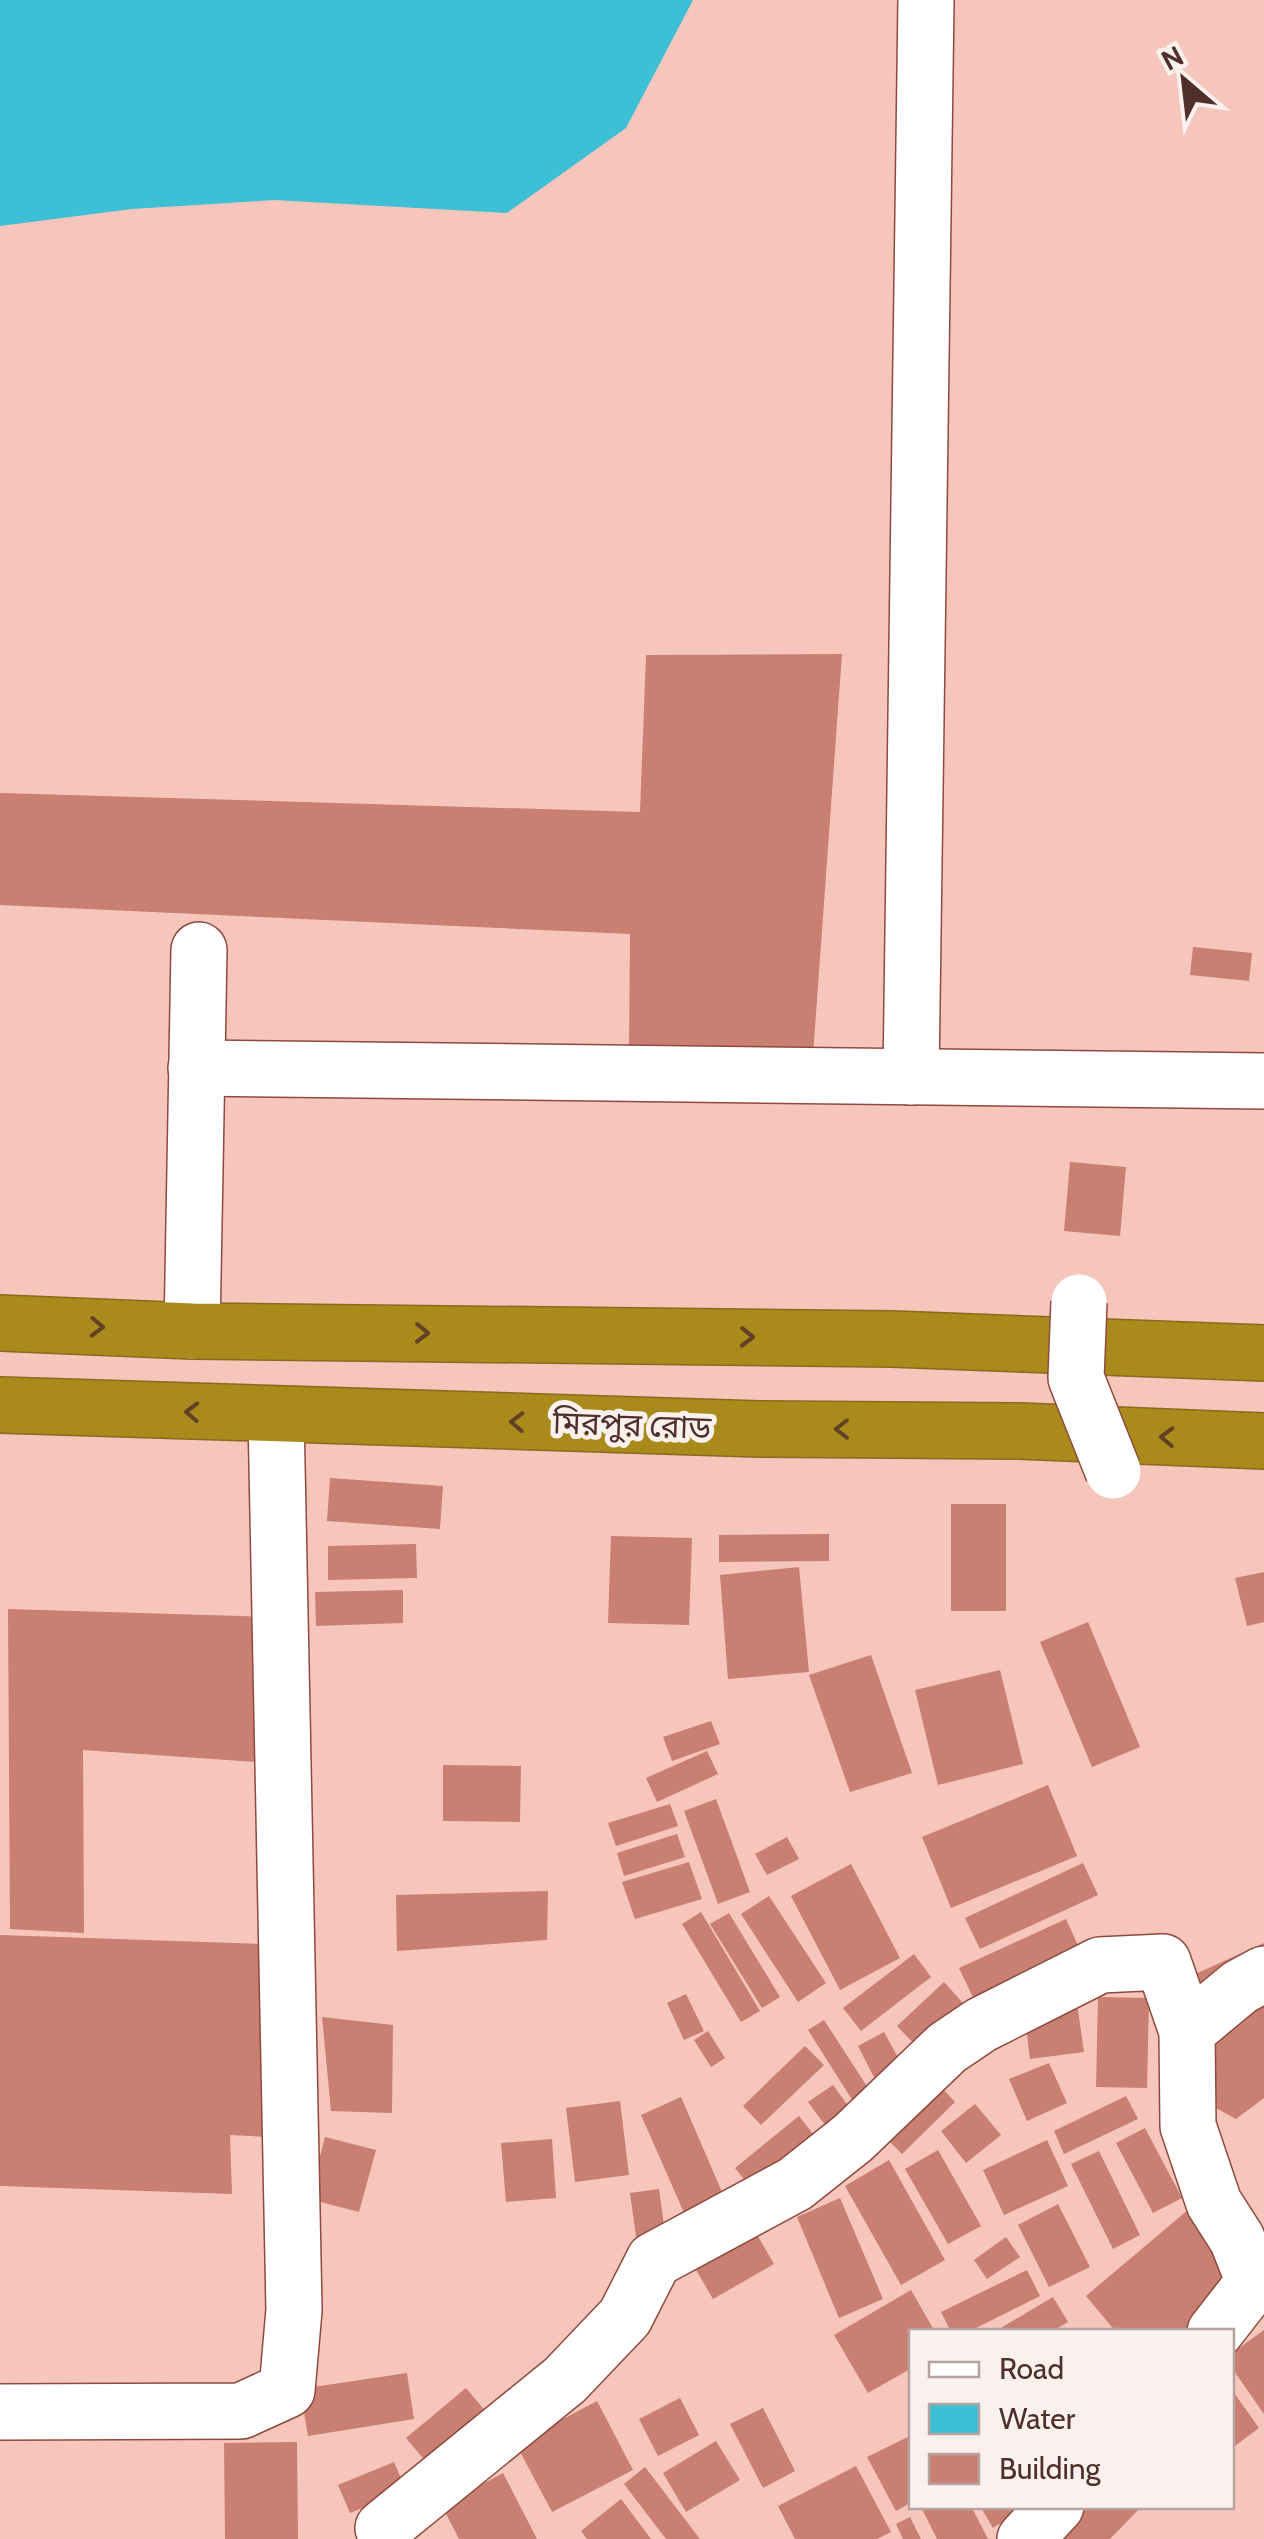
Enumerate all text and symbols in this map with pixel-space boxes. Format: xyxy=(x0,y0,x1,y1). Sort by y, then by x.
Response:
north arrow xyxy=(1134,30,1234,130)
text: N xyxy=(1156,38,1189,78)
one-way arrow xyxy=(90,1316,106,1337)
one-way arrow xyxy=(416,1322,431,1344)
one-way arrow xyxy=(740,1326,756,1348)
one-way arrow xyxy=(183,1402,199,1423)
street label: মিরপুর রোড xyxy=(551,1402,713,1447)
one-way arrow xyxy=(508,1411,524,1432)
one-way arrow xyxy=(833,1419,849,1440)
one-way arrow xyxy=(1158,1427,1174,1448)
legend xyxy=(909,2329,1234,2509)
text: Road xyxy=(999,2350,1064,2387)
text: Water xyxy=(999,2400,1076,2437)
text: Building xyxy=(999,2450,1102,2487)

